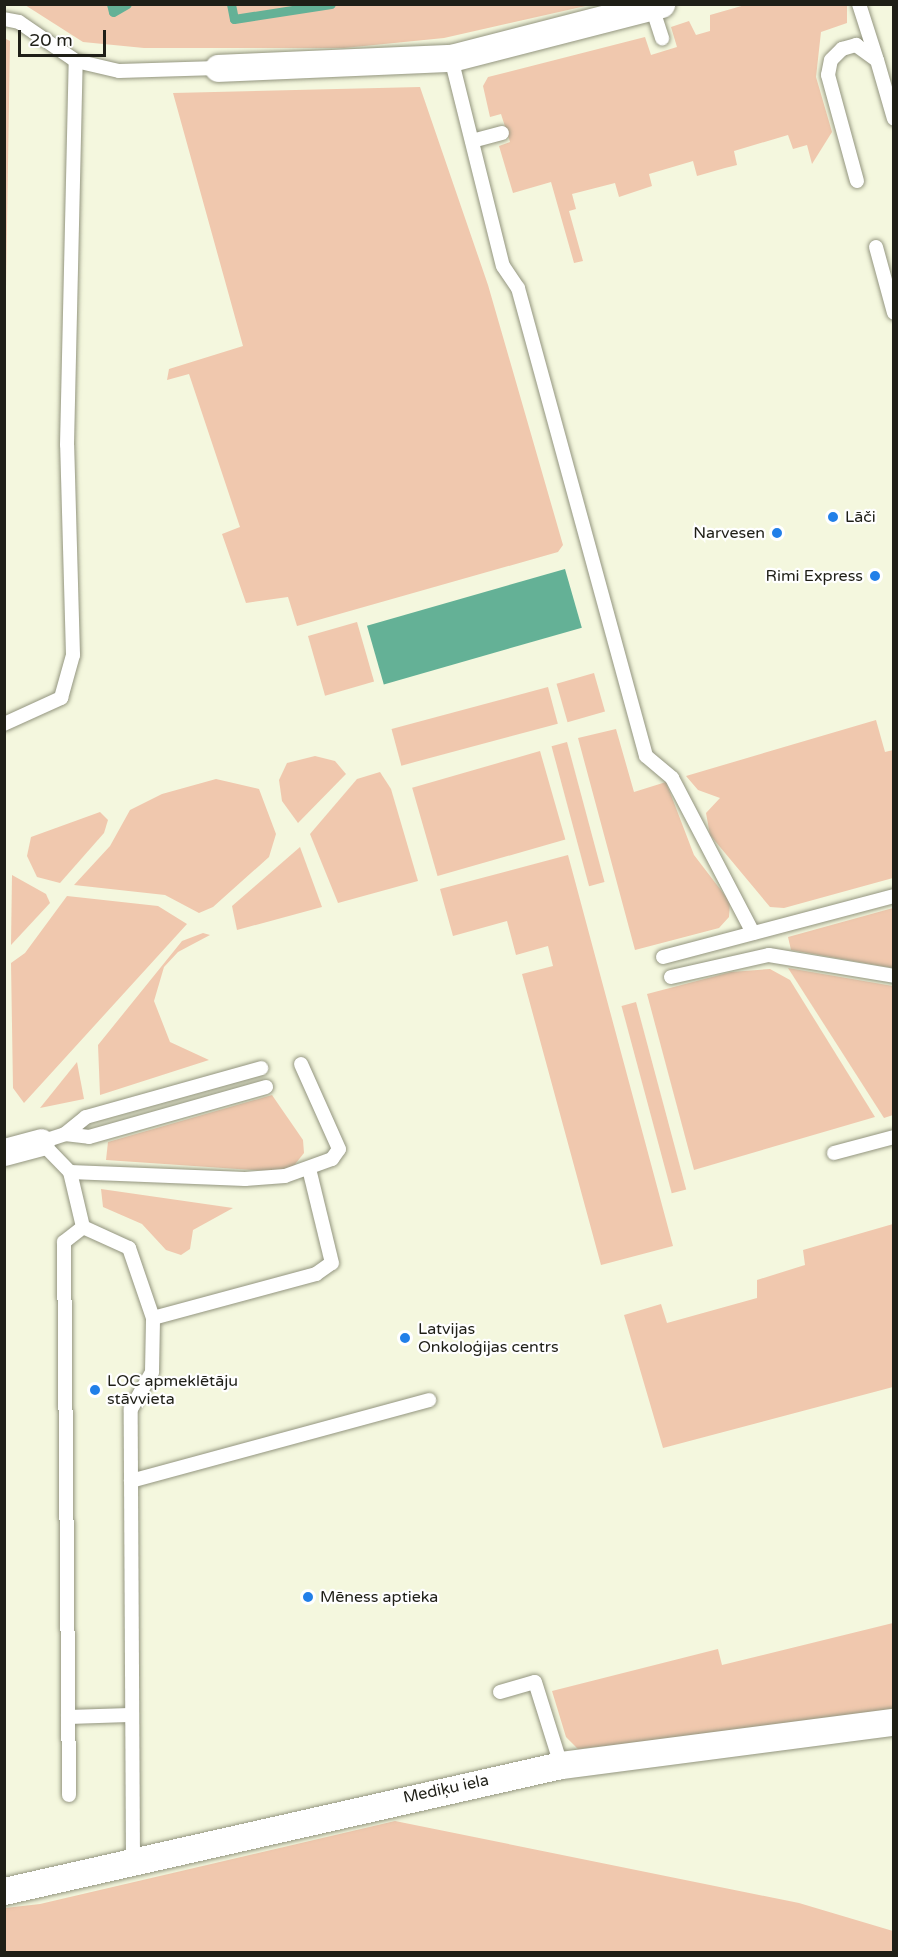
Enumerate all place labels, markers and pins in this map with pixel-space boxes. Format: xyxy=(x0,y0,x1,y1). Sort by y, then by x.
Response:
place label: Lāči xyxy=(845,507,876,527)
marker: Lāči xyxy=(826,510,840,524)
place label: Narvesen xyxy=(693,523,765,543)
marker: Narvesen xyxy=(770,526,784,540)
place label: Rimi Express xyxy=(766,566,863,586)
marker: Rimi Express xyxy=(868,569,882,583)
place label: Latvijas Onkoloģijas centrs xyxy=(418,1319,559,1357)
marker: Latvijas Onkoloģijas centrs xyxy=(396,1329,414,1347)
place label: LOC apmeklētāju stāvvieta xyxy=(107,1371,238,1409)
marker: LOC apmeklētāju stāvvieta xyxy=(88,1383,102,1397)
place label: Mēness aptieka xyxy=(320,1587,438,1607)
marker: Mēness aptieka xyxy=(301,1590,315,1604)

